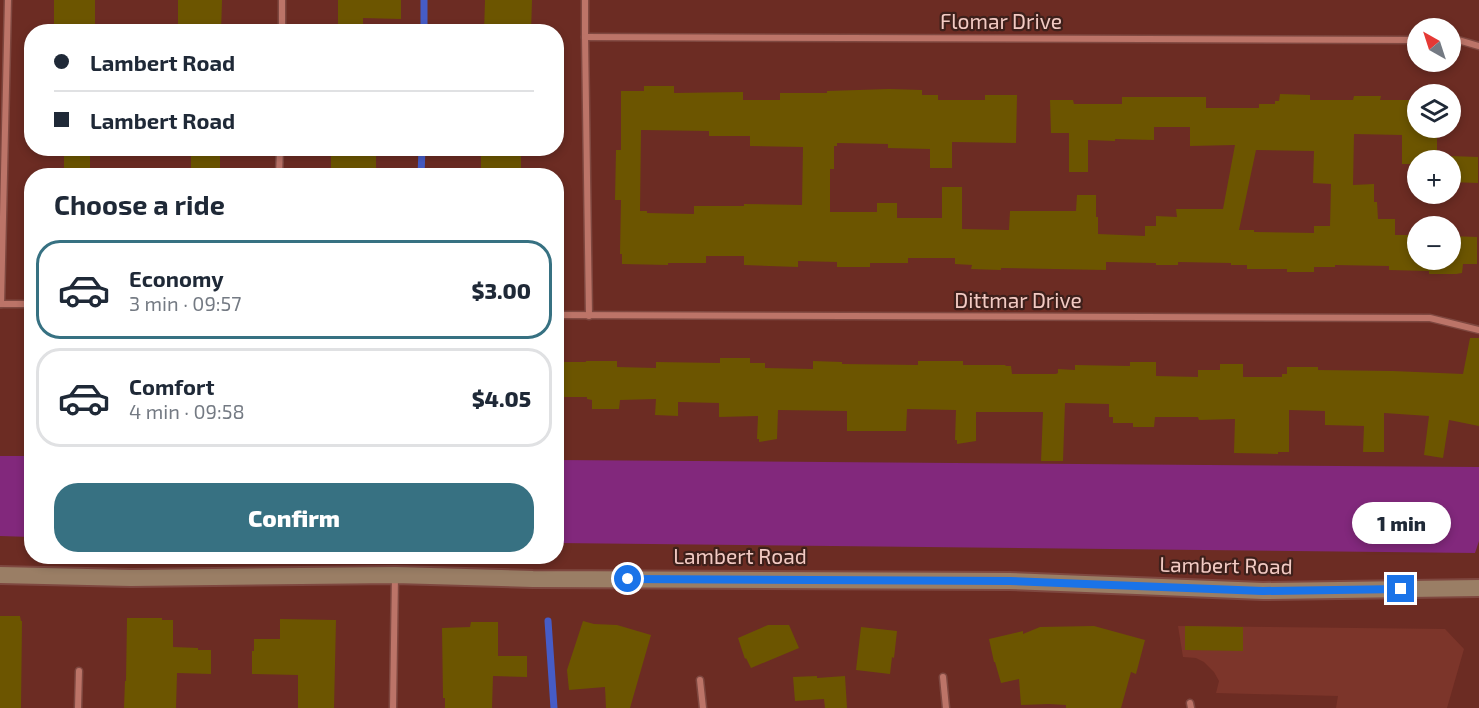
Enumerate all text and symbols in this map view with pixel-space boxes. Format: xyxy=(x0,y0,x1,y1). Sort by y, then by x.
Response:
street label: Flomar Drive xyxy=(940,8,1062,33)
north arrow xyxy=(1407,18,1461,72)
map controls xyxy=(1407,18,1461,270)
text: Lambert Road xyxy=(90,49,235,75)
button: layers xyxy=(1407,84,1461,138)
text: Lambert Road xyxy=(90,107,235,133)
button: + xyxy=(1407,150,1461,204)
text: Choose a ride xyxy=(54,188,225,220)
button: − xyxy=(1407,216,1461,270)
icon: car xyxy=(57,263,111,317)
text: Economy xyxy=(129,265,224,291)
text: $3.00 xyxy=(471,277,531,303)
street label: Dittmar Drive xyxy=(954,287,1082,312)
text: 3 min · 09:57 xyxy=(129,291,242,315)
icon: car xyxy=(57,371,111,425)
text: Comfort xyxy=(129,373,214,399)
text: $4.05 xyxy=(472,385,531,411)
text: 4 min · 09:58 xyxy=(129,399,245,423)
button: Confirm xyxy=(54,483,534,552)
callout: 1 min xyxy=(1352,502,1450,544)
text: 1 min xyxy=(1377,511,1426,535)
street label: Lambert Road xyxy=(673,543,807,568)
street label: Lambert Road xyxy=(1159,551,1293,578)
route start xyxy=(614,565,641,592)
route end xyxy=(1387,575,1414,602)

